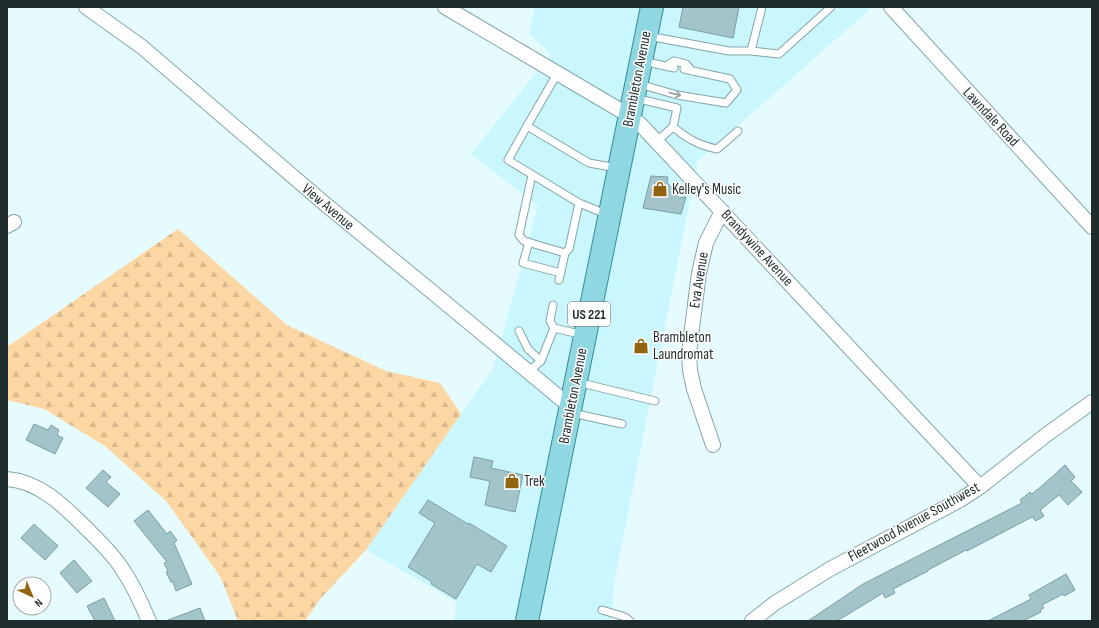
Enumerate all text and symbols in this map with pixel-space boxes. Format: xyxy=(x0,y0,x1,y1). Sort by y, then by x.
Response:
street label: Brambleton Avenue xyxy=(618,29,656,129)
street label: Lawndale Road xyxy=(959,83,1023,151)
one-way arrow xyxy=(668,91,681,98)
street label: View Avenue xyxy=(298,179,358,235)
shop icon: Kelley's Music xyxy=(651,180,669,198)
place label: Kelley's Music xyxy=(672,180,741,199)
street label: Brandywine Avenue xyxy=(717,206,797,290)
street label: Eva Avenue xyxy=(685,251,713,309)
road number: US 221 xyxy=(568,302,610,326)
place label: Brambleton Laundromat xyxy=(653,328,714,364)
shop icon: Brambleton Laundromat xyxy=(632,337,650,355)
street label: Brambleton Avenue xyxy=(554,346,592,446)
shop icon: Trek xyxy=(503,472,521,490)
place label: Trek xyxy=(524,472,545,491)
street label: Fleetwood Avenue Southwest xyxy=(845,478,984,566)
north arrow xyxy=(12,576,52,616)
text: N xyxy=(32,596,45,610)

